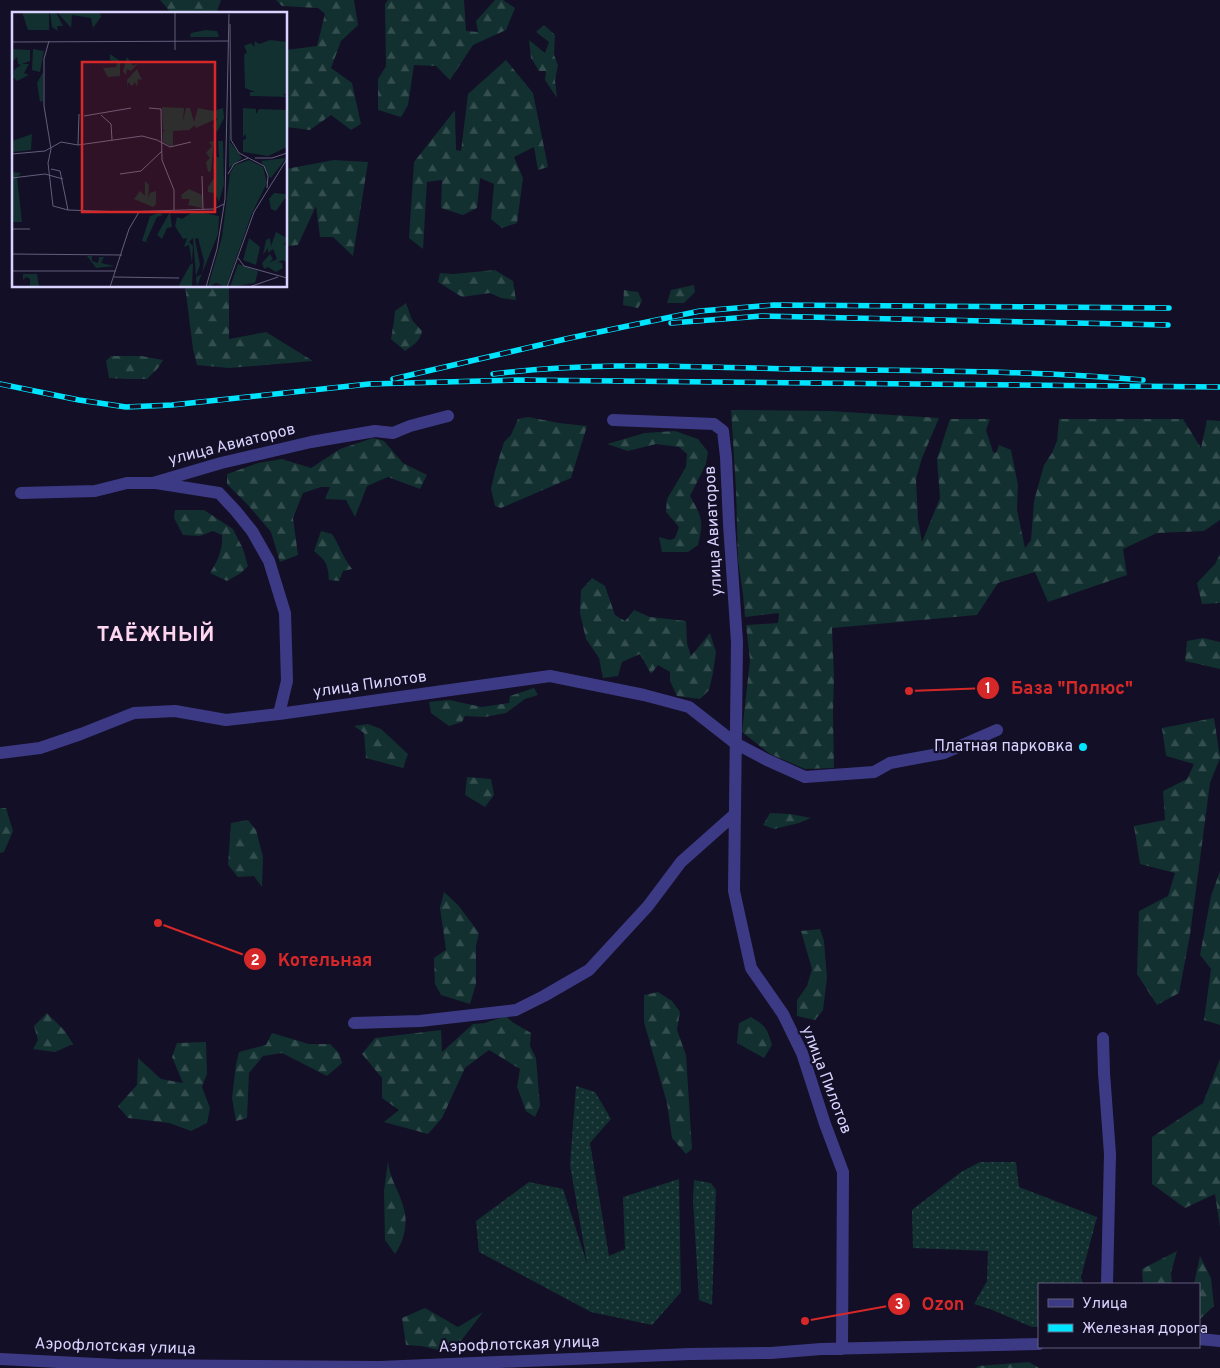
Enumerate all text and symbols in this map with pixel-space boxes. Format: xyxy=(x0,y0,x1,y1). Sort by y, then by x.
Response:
inset map xyxy=(12,12,288,288)
street label: улица Авиаторов xyxy=(166,420,298,470)
street label: улица Авиаторов xyxy=(701,465,727,597)
district label: ТАЁЖНЫЙ xyxy=(97,621,215,649)
street label: улица Пилотов xyxy=(312,667,428,703)
callout: База "Полюс" xyxy=(976,671,1143,704)
text: База "Полюс" xyxy=(1011,678,1133,701)
text: 1 xyxy=(985,680,991,699)
place label: Платная парковка xyxy=(934,737,1073,757)
marker: Платная парковка xyxy=(1077,741,1089,753)
callout: Котельная xyxy=(242,943,382,976)
text: Котельная xyxy=(278,950,372,973)
text: 2 xyxy=(250,952,260,971)
street label: улица Пилотов xyxy=(796,1023,856,1137)
legend xyxy=(1038,1283,1200,1348)
callout: Ozon xyxy=(886,1287,974,1320)
text: Ozon xyxy=(922,1294,964,1317)
text: Улица xyxy=(1082,1295,1127,1314)
text: 3 xyxy=(895,1296,904,1315)
text: Железная дорога xyxy=(1082,1320,1208,1339)
street label: Аэрофлотская улица xyxy=(438,1332,600,1358)
street label: Аэрофлотская улица xyxy=(34,1334,196,1360)

